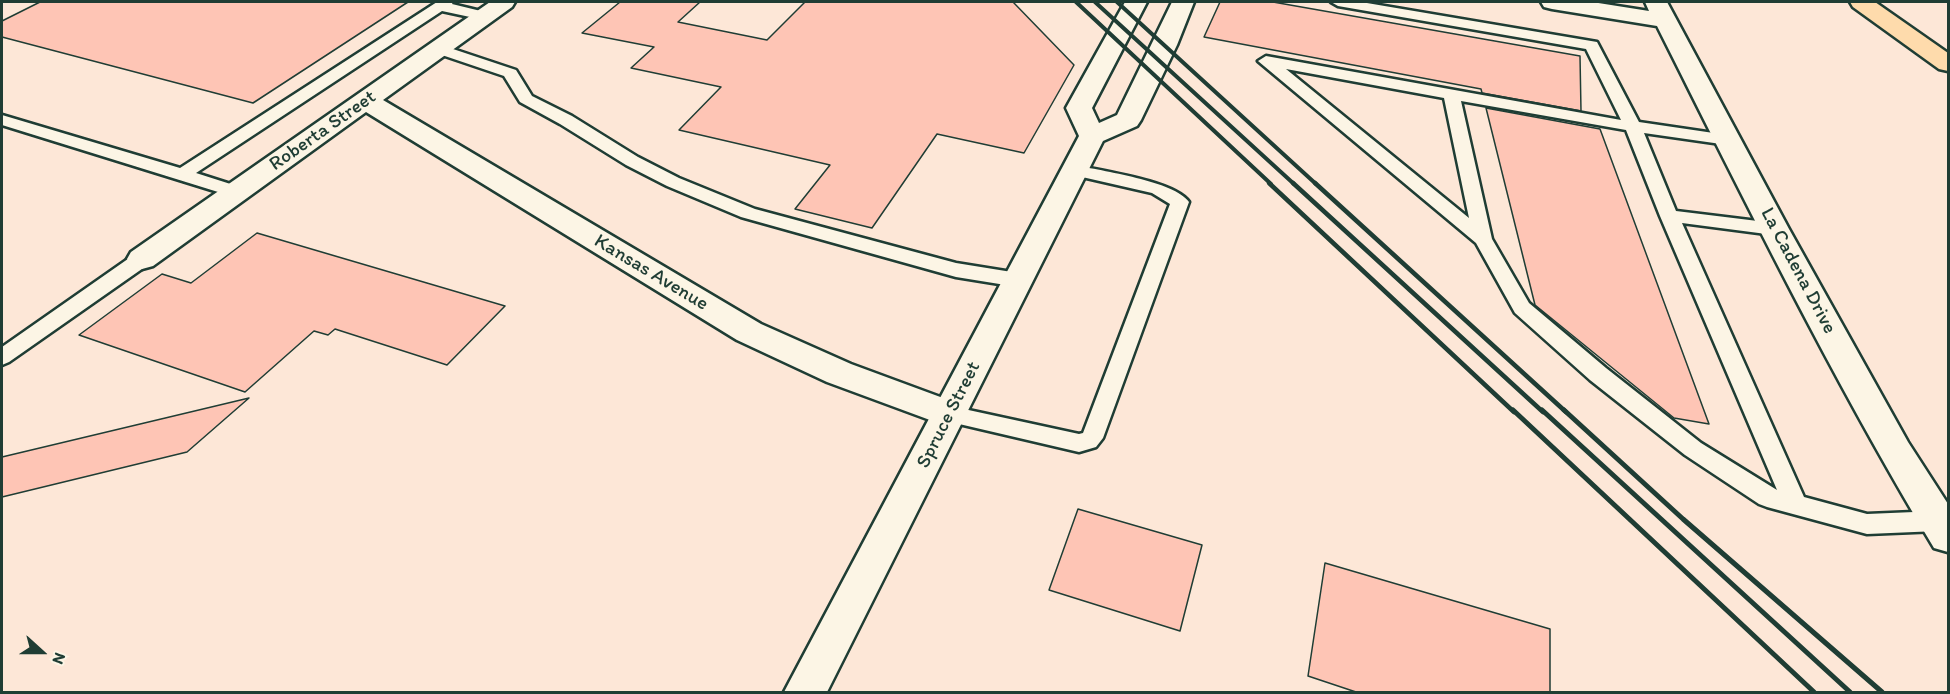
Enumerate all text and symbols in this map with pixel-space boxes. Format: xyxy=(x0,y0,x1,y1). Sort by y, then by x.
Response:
street label: Roberta Street xyxy=(265,85,381,177)
street label: La Cadena Drive xyxy=(1755,204,1841,338)
street label: Kansas Avenue xyxy=(589,229,713,317)
street label: Spruce Street xyxy=(912,358,986,472)
north arrow xyxy=(12,622,72,682)
text: N xyxy=(48,650,70,667)

